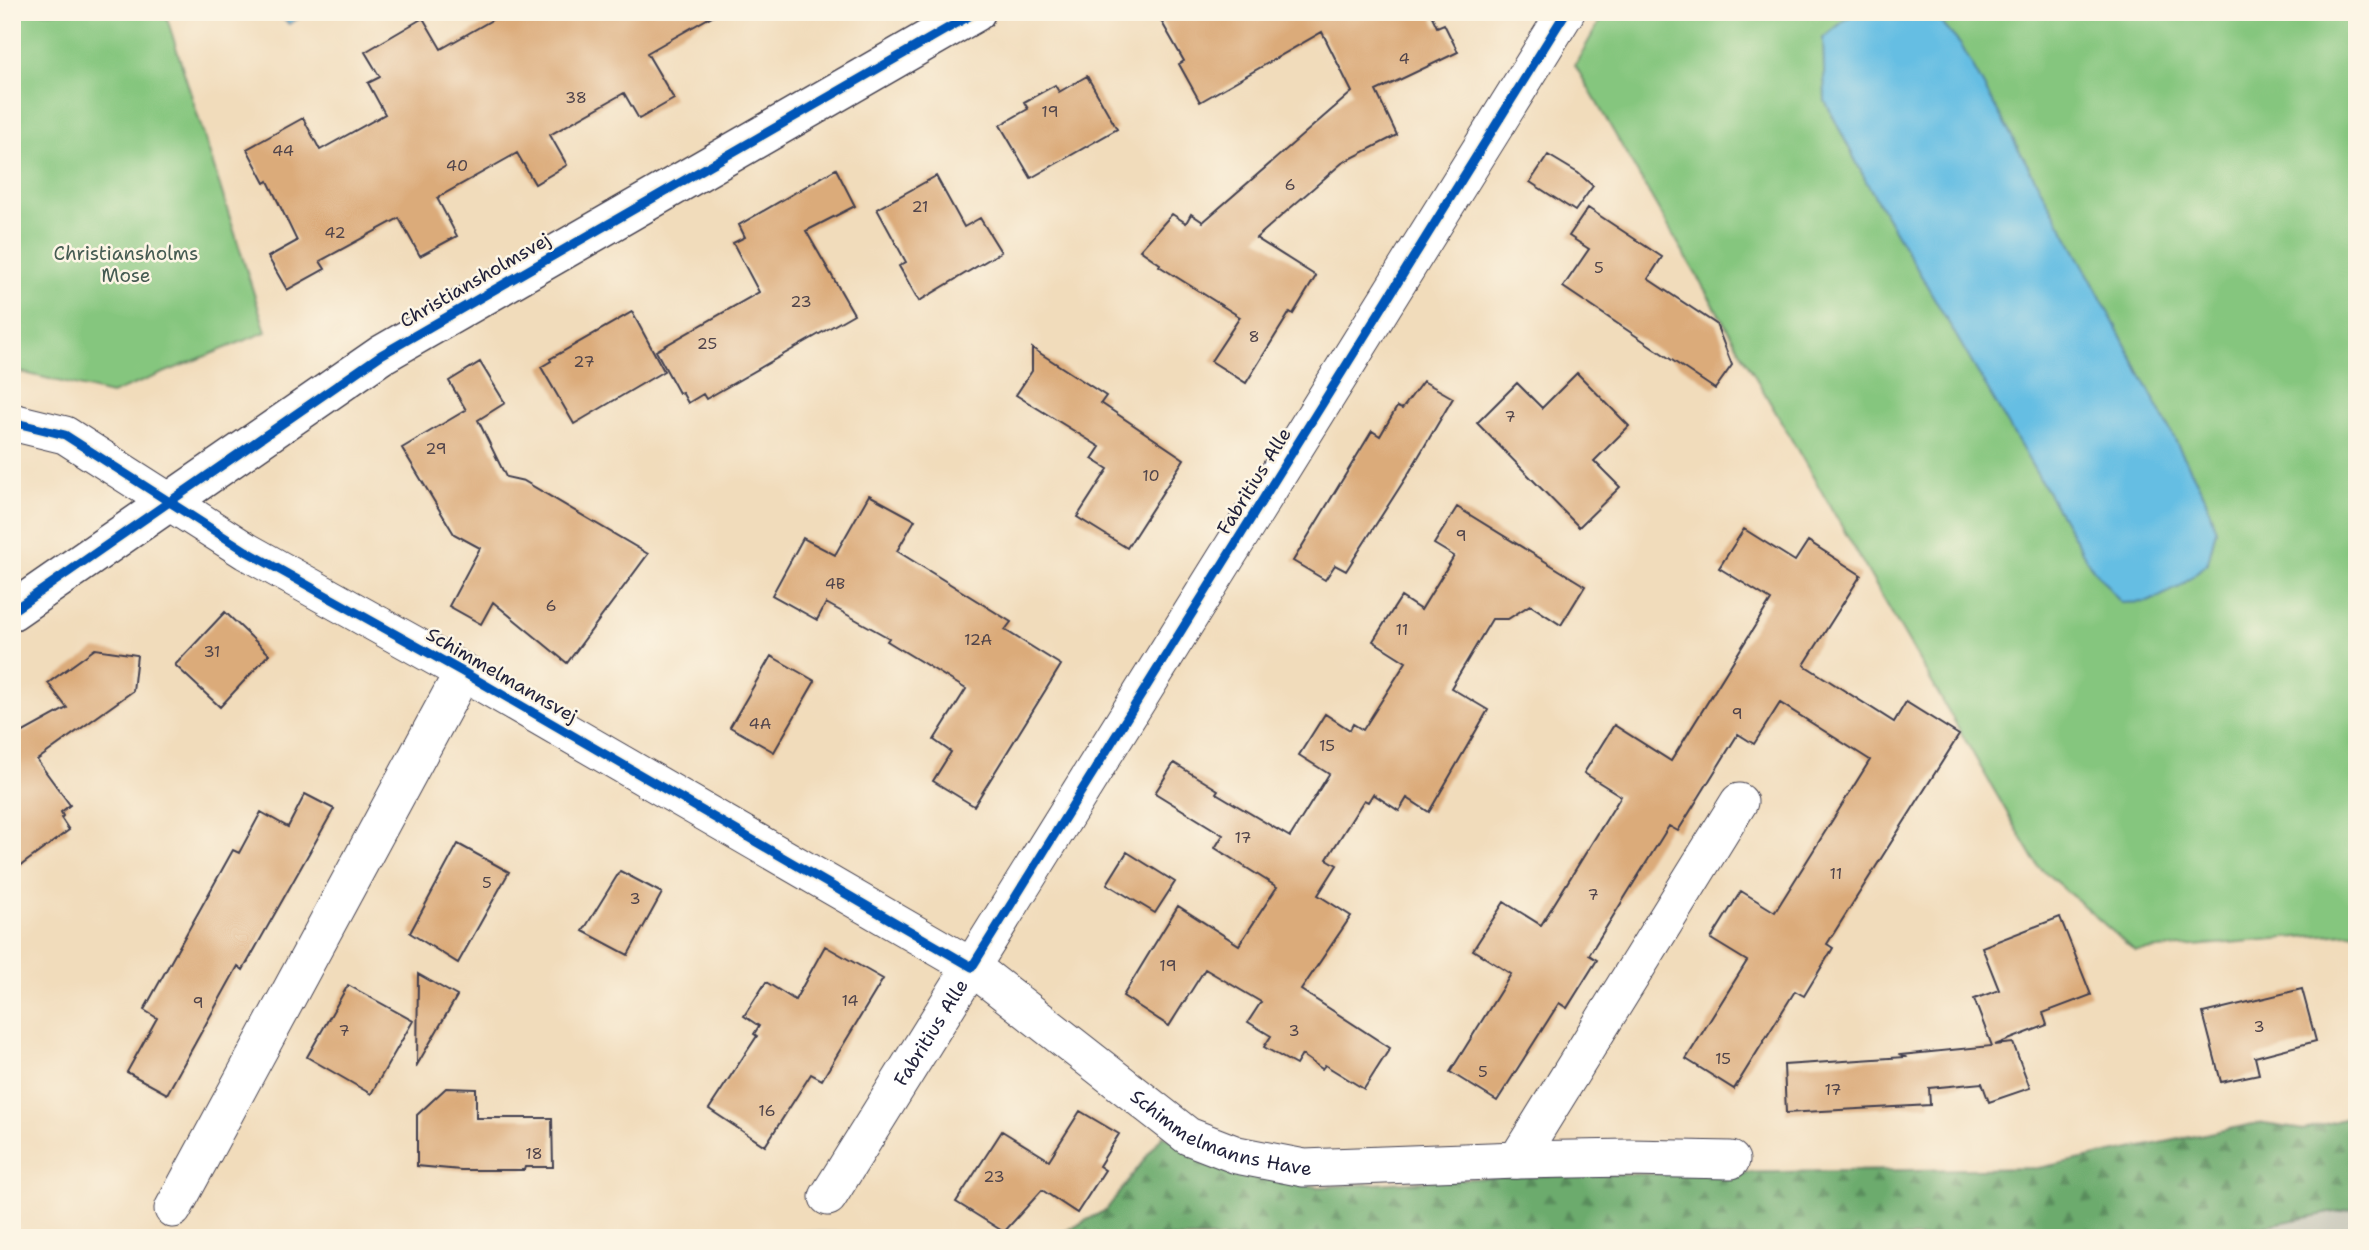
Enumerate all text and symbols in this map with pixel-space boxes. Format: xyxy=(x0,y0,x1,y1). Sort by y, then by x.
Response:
house number: 4 xyxy=(1398,48,1410,69)
house number: 38 xyxy=(565,87,587,108)
house number: 19 xyxy=(1041,101,1059,122)
house number: 44 xyxy=(272,140,294,161)
house number: 40 xyxy=(446,155,468,176)
house number: 6 xyxy=(1284,174,1296,195)
house number: 21 xyxy=(911,196,929,217)
house number: 42 xyxy=(324,222,346,243)
street label: Christiansholmsvej xyxy=(395,227,555,333)
park label: Christiansholms Mose xyxy=(53,241,199,288)
house number: 5 xyxy=(1594,257,1604,278)
house number: 23 xyxy=(790,291,812,312)
house number: 8 xyxy=(1248,326,1260,347)
house number: 25 xyxy=(697,333,717,354)
house number: 27 xyxy=(573,351,595,372)
house number: 7 xyxy=(1504,406,1516,427)
street label: Fabritius Alle xyxy=(1211,423,1297,539)
house number: 29 xyxy=(425,438,447,459)
house number: 10 xyxy=(1142,465,1160,486)
house number: 9 xyxy=(1455,525,1467,546)
house number: 4B xyxy=(825,573,845,594)
house number: 6 xyxy=(545,595,557,616)
house number: 11 xyxy=(1396,619,1408,640)
street label: Schimmelmannsvej xyxy=(422,621,582,729)
house number: 12A xyxy=(964,629,992,650)
house number: 31 xyxy=(203,641,221,662)
house number: 9 xyxy=(1731,703,1743,724)
house number: 4A xyxy=(749,713,771,734)
house number: 15 xyxy=(1319,735,1335,756)
house number: 17 xyxy=(1234,827,1252,848)
house number: 11 xyxy=(1830,863,1842,884)
house number: 5 xyxy=(482,872,492,893)
house number: 7 xyxy=(1587,884,1599,905)
house number: 3 xyxy=(629,888,641,909)
house number: 19 xyxy=(1159,955,1177,976)
street label: Fabritius Alle xyxy=(888,974,973,1091)
house number: 14 xyxy=(841,990,859,1011)
house number: 9 xyxy=(192,992,204,1013)
house number: 3 xyxy=(2253,1016,2265,1037)
house number: 7 xyxy=(338,1020,350,1041)
house number: 3 xyxy=(1288,1020,1300,1041)
house number: 15 xyxy=(1715,1048,1731,1069)
house number: 5 xyxy=(1478,1061,1488,1082)
house number: 17 xyxy=(1824,1079,1842,1100)
street label: Schimmelmanns Have xyxy=(1126,1083,1312,1181)
house number: 16 xyxy=(758,1100,776,1121)
house number: 18 xyxy=(525,1143,543,1164)
house number: 23 xyxy=(983,1166,1005,1187)

